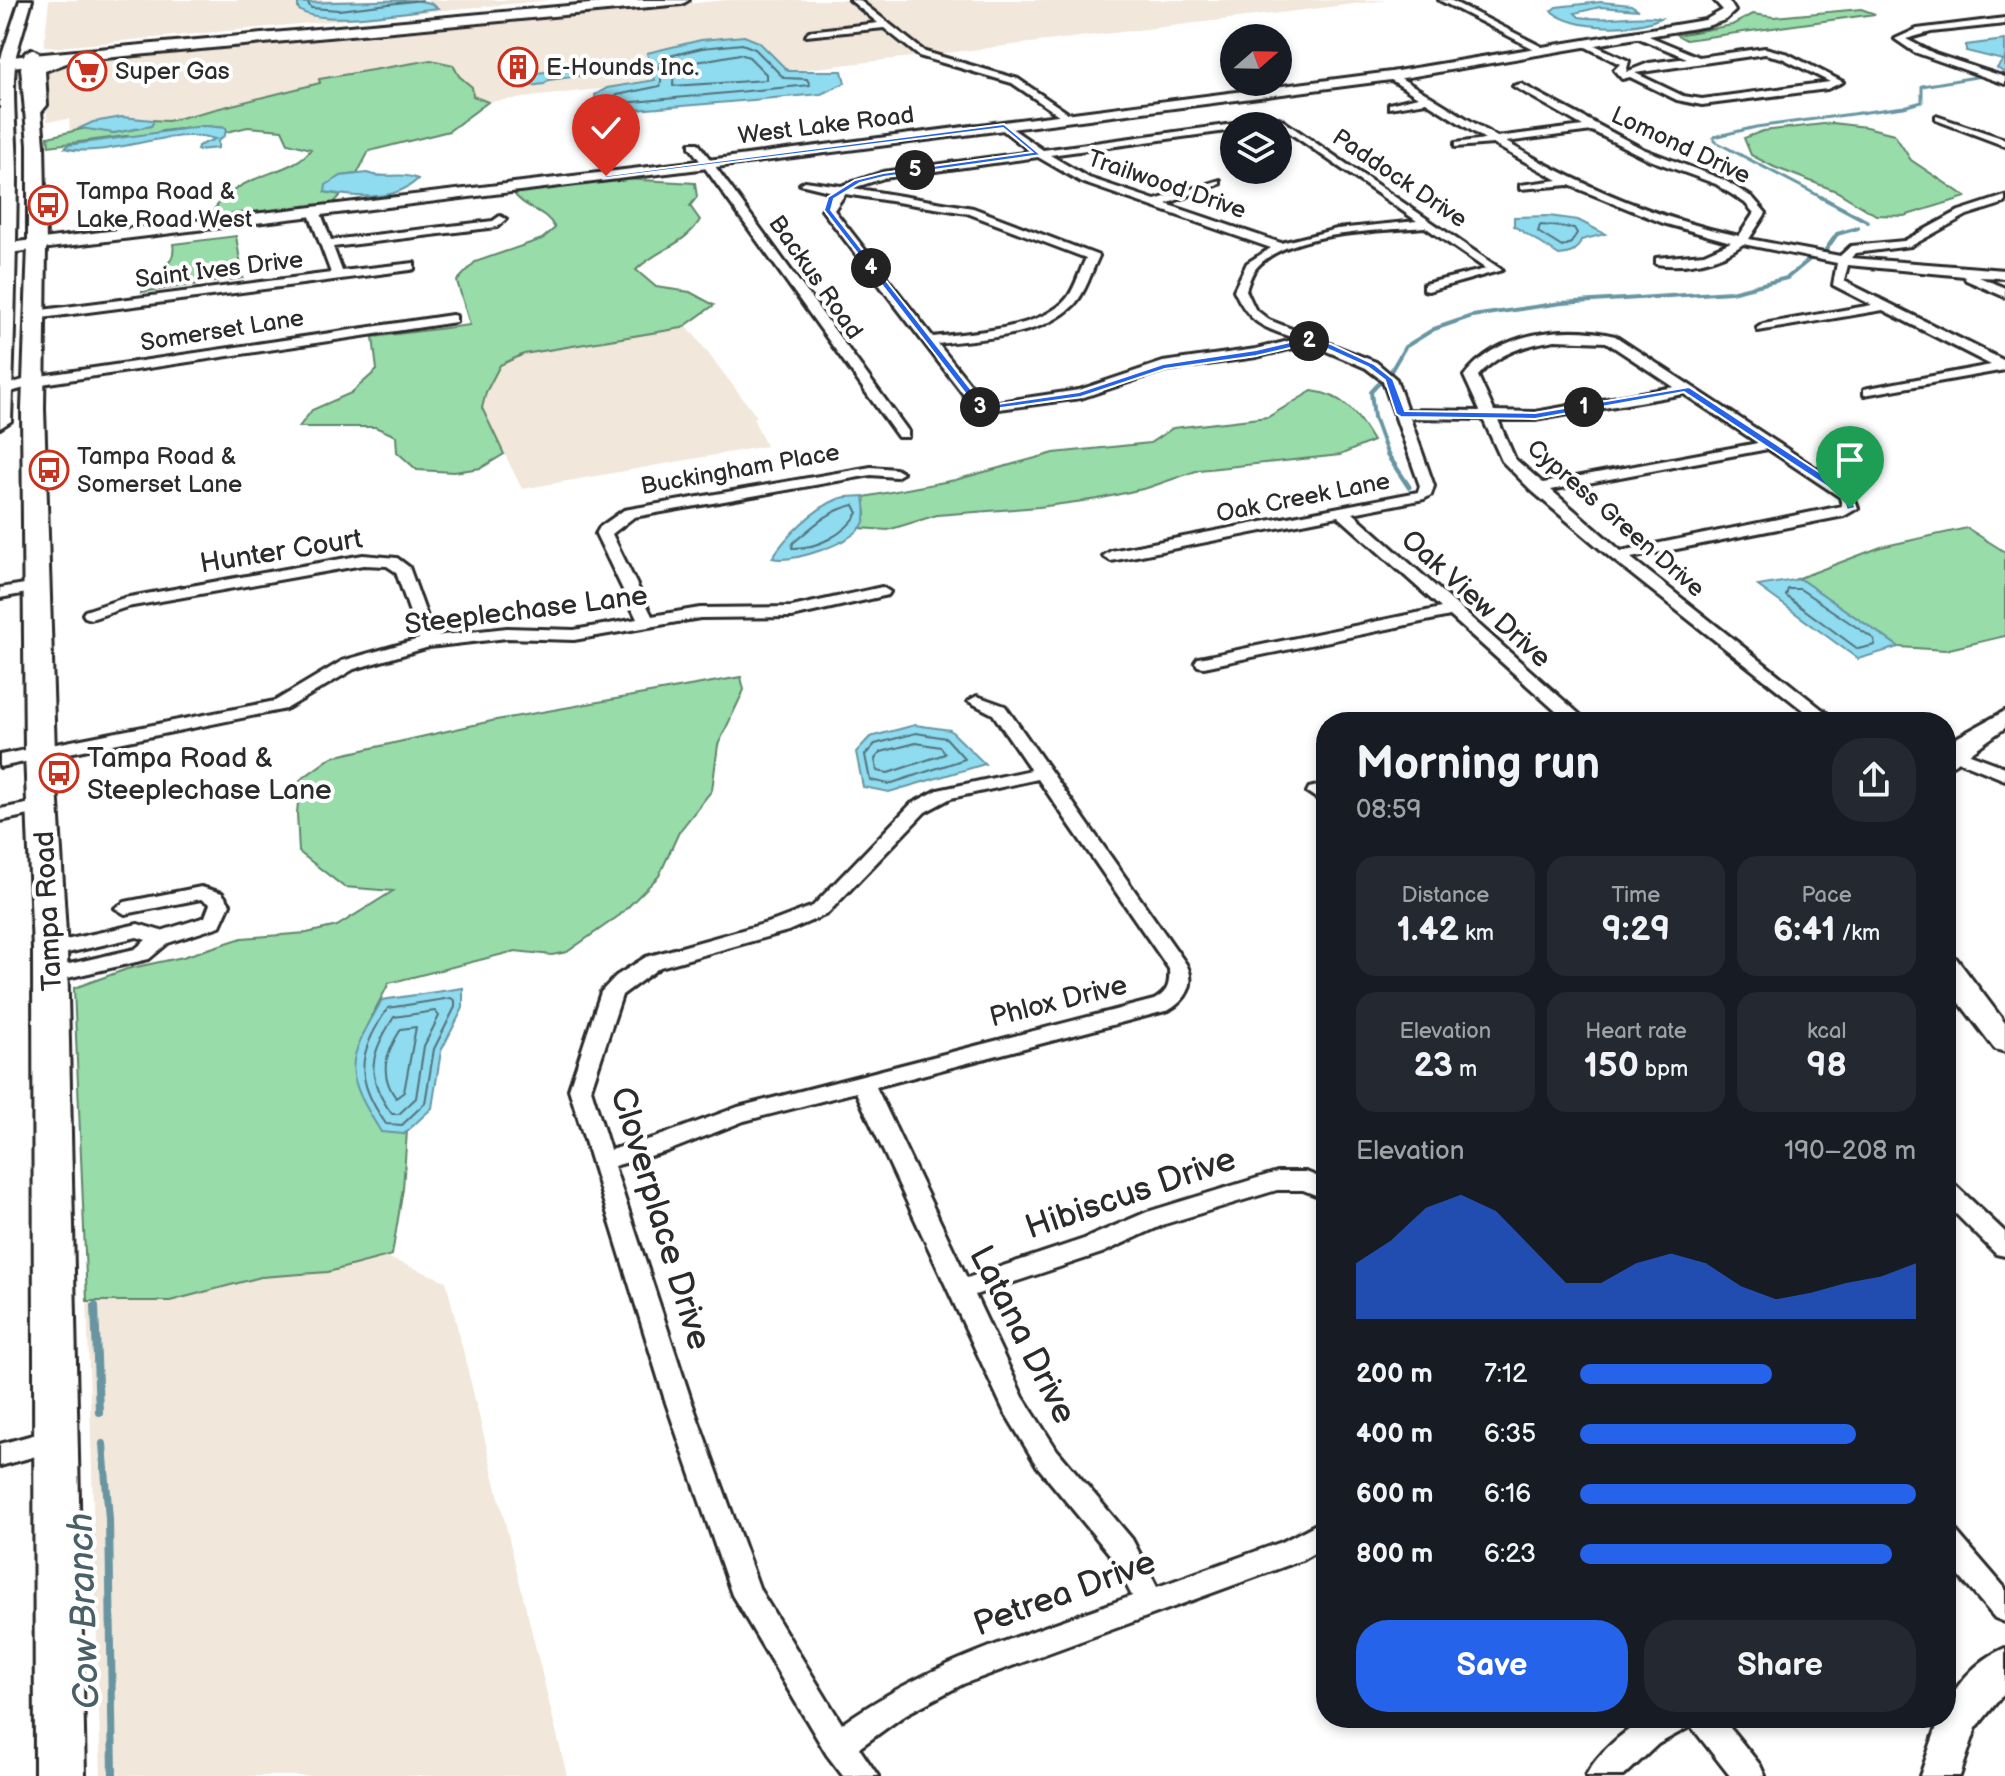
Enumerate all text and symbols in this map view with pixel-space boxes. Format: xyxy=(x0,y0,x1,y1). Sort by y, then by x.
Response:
north arrow xyxy=(1220,24,1292,96)
map controls xyxy=(1220,24,1292,184)
building icon: E-Hounds Inc. xyxy=(497,46,539,88)
supermarket icon: Super Gas xyxy=(66,50,108,92)
place label: E-Hounds Inc. xyxy=(546,53,699,82)
place label: Super Gas xyxy=(115,57,230,86)
pin xyxy=(572,94,640,176)
street label: West Lake Road xyxy=(736,100,916,151)
street label: Lomond Drive xyxy=(1607,101,1755,190)
icon: check xyxy=(584,106,628,150)
button: layers xyxy=(1220,112,1292,184)
street label: Paddock Drive xyxy=(1327,123,1473,234)
street label: Trailwood Drive xyxy=(1084,144,1250,225)
pin: 5 xyxy=(895,150,935,190)
text: 5 xyxy=(909,156,921,183)
place label: Tampa Road & Lake Road West xyxy=(76,177,253,234)
bus stop icon: Tampa Road & Lake Road West xyxy=(27,184,69,226)
street label: Backus Road xyxy=(762,210,869,345)
street label: Saint Ives Drive xyxy=(134,245,305,294)
pin: 4 xyxy=(851,248,891,288)
text: 4 xyxy=(865,254,877,281)
street label: Somerset Lane xyxy=(138,303,306,358)
pin: 2 xyxy=(1289,321,1329,361)
text: 2 xyxy=(1302,327,1316,354)
pin: 3 xyxy=(960,387,1000,427)
pin: 1 xyxy=(1564,387,1604,427)
text: 3 xyxy=(974,393,986,420)
text: 1 xyxy=(1579,393,1589,420)
pin xyxy=(1816,426,1884,508)
street label: Cypress Green Drive xyxy=(1521,433,1710,603)
street label: Buckingham Place xyxy=(638,438,842,501)
icon: arrive xyxy=(1828,438,1872,482)
place label: Tampa Road & Somerset Lane xyxy=(77,442,242,499)
bus stop icon: Tampa Road & Somerset Lane xyxy=(28,449,70,491)
street label: Oak Creek Lane xyxy=(1214,466,1392,529)
street label: Hunter Court xyxy=(198,522,365,581)
street label: Oak View Drive xyxy=(1394,523,1558,675)
street label: Steeplechase Lane xyxy=(403,579,650,642)
text: Morning run xyxy=(1356,738,1600,791)
button: share xyxy=(1832,738,1916,822)
place label: Tampa Road & Steeplechase Lane xyxy=(87,742,332,807)
bus stop icon: Tampa Road & Steeplechase Lane xyxy=(38,752,80,794)
text: 08:59 xyxy=(1356,795,1422,826)
street label: Tampa Road xyxy=(28,830,69,992)
text: Distance xyxy=(1401,882,1489,909)
text: Time xyxy=(1612,882,1660,909)
text: Pace xyxy=(1802,882,1852,909)
text: 1.42 xyxy=(1397,909,1459,950)
text: 9:29 xyxy=(1602,909,1670,950)
text: 6:41 xyxy=(1773,909,1835,950)
text: km xyxy=(1459,920,1494,947)
text: /km xyxy=(1835,920,1880,947)
street label: Phlox Drive xyxy=(986,968,1131,1034)
text: Elevation xyxy=(1399,1018,1491,1045)
text: Heart rate xyxy=(1585,1018,1687,1045)
text: kcal xyxy=(1807,1018,1846,1045)
text: 23 xyxy=(1414,1045,1453,1086)
text: 150 xyxy=(1584,1045,1639,1086)
text: 98 xyxy=(1806,1045,1847,1086)
text: m xyxy=(1453,1056,1477,1083)
text: bpm xyxy=(1639,1056,1688,1083)
street label: Cloverplace Drive xyxy=(601,1082,720,1355)
text: Elevation xyxy=(1356,1136,1464,1167)
text: 190–208 m xyxy=(1784,1136,1916,1167)
street label: Hibiscus Drive xyxy=(1020,1138,1241,1249)
street label: Latana Drive xyxy=(960,1239,1085,1430)
text: 200 m xyxy=(1356,1359,1433,1390)
text: 7:12 xyxy=(1484,1359,1527,1390)
text: 400 m xyxy=(1356,1419,1433,1450)
text: 6:35 xyxy=(1484,1419,1536,1450)
text: 600 m xyxy=(1356,1479,1433,1510)
text: 6:16 xyxy=(1484,1479,1531,1510)
water label: Cow Branch xyxy=(60,1512,109,1710)
text: 800 m xyxy=(1356,1539,1433,1570)
text: 6:23 xyxy=(1484,1539,1536,1570)
street label: Petrea Drive xyxy=(968,1542,1161,1645)
button: Save xyxy=(1356,1620,1628,1712)
button: Share xyxy=(1644,1620,1916,1712)

